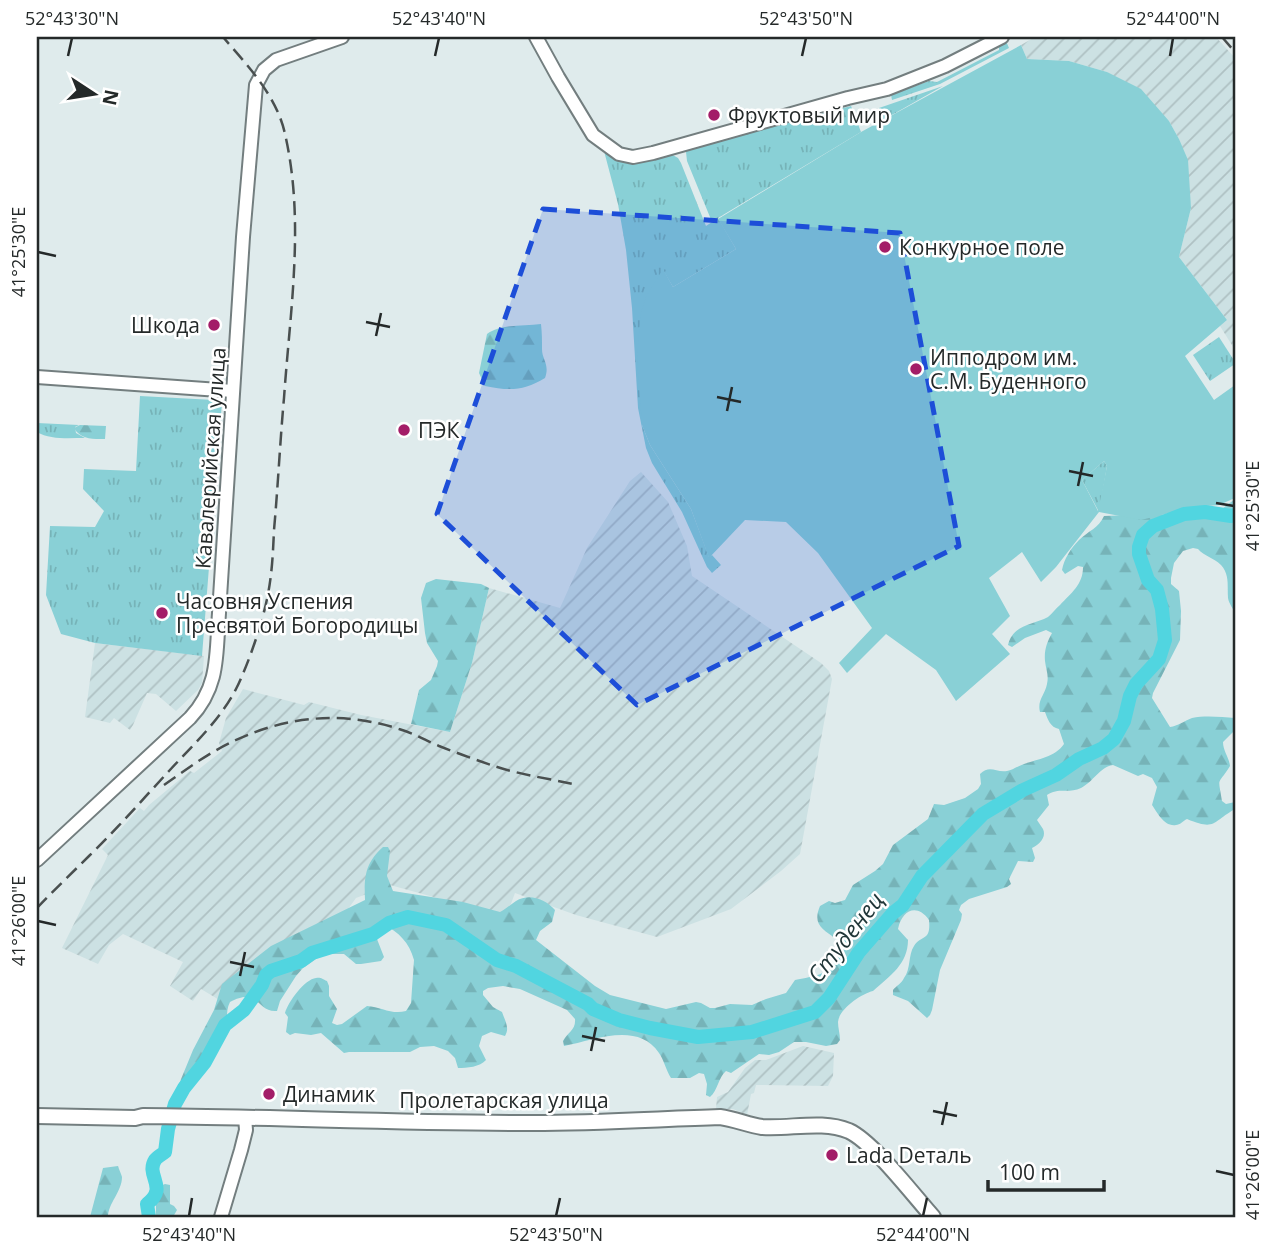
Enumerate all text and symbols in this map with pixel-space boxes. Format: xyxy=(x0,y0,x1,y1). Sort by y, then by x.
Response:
text: 52°43'30"N xyxy=(25,6,119,30)
text: 52°43'40"N xyxy=(392,6,486,30)
text: 52°43'50"N xyxy=(759,6,853,30)
text: 52°44'00"N xyxy=(1126,6,1220,30)
north arrow xyxy=(60,60,130,130)
text: N xyxy=(96,87,125,108)
place label: Фруктовый мир xyxy=(728,101,890,129)
marker: Фруктовый мир xyxy=(706,107,722,123)
text: 41°25'30"E xyxy=(6,207,30,297)
place label: Конкурное поле xyxy=(899,233,1065,261)
marker: Конкурное поле xyxy=(877,239,893,255)
place label: Шкода xyxy=(131,311,200,339)
marker: Шкода xyxy=(206,317,222,333)
place label: Ипподром им. С.М. Буденного xyxy=(930,343,1087,395)
street label: Кавалерийская улица xyxy=(188,346,232,570)
marker: Ипподром им. С.М. Буденного xyxy=(908,361,924,377)
place label: ПЭК xyxy=(418,416,460,444)
marker: ПЭК xyxy=(396,422,412,438)
text: 41°25'30"E xyxy=(1240,461,1264,551)
place label: Часовня Успения Пресвятой Богородицы xyxy=(176,587,418,639)
marker: Часовня Успения Пресвятой Богородицы xyxy=(154,605,170,621)
text: 41°26'00"E xyxy=(6,876,30,966)
water label: Студенец xyxy=(799,885,891,989)
place label: Динамик xyxy=(283,1080,375,1108)
marker: Динамик xyxy=(261,1086,277,1102)
street label: Пролетарская улица xyxy=(399,1086,609,1114)
text: 41°26'00"E xyxy=(1240,1130,1264,1220)
place label: Lada Dеталь xyxy=(846,1141,972,1169)
marker: Lada Dеталь xyxy=(824,1147,840,1163)
scale bar xyxy=(988,1149,1104,1193)
text: 100 m xyxy=(999,1158,1060,1186)
text: 52°43'40"N xyxy=(142,1222,236,1246)
text: 52°43'50"N xyxy=(509,1222,603,1246)
text: 52°44'00"N xyxy=(876,1222,970,1246)

